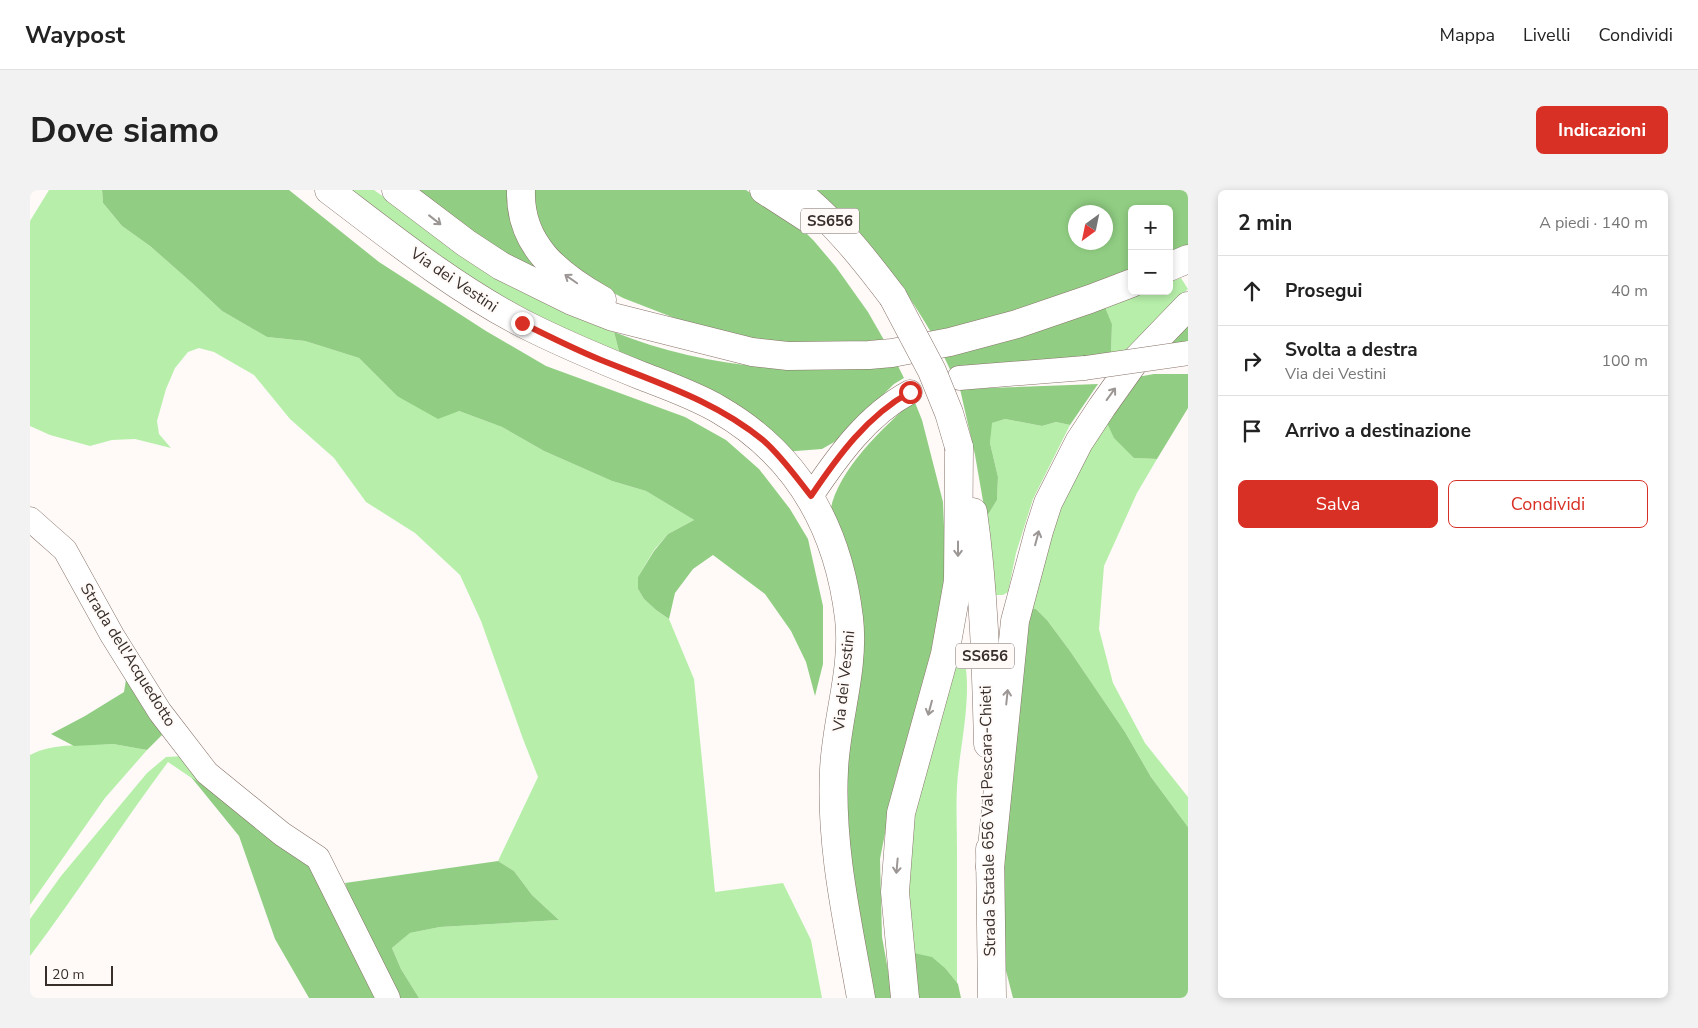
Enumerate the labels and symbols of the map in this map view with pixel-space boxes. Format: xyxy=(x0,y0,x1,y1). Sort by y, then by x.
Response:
north arrow xyxy=(1068,205,1113,250)
road number: SS656 xyxy=(801,208,859,234)
one-way arrow xyxy=(428,214,441,225)
street label: Via dei Vestini xyxy=(405,242,502,317)
one-way arrow xyxy=(564,274,578,284)
route end xyxy=(511,312,534,335)
route start xyxy=(899,381,922,404)
one-way arrow xyxy=(1106,387,1116,401)
one-way arrow xyxy=(1033,530,1042,546)
one-way arrow xyxy=(953,540,963,556)
street label: Strada dell'Acquedotto xyxy=(75,579,181,731)
street label: Via dei Vestini xyxy=(828,629,860,734)
road number: SS656 xyxy=(956,644,1014,668)
street label: Strada Statale 656 Val Pescara-Chieti xyxy=(975,685,1001,957)
one-way arrow xyxy=(1002,689,1012,705)
one-way arrow xyxy=(925,699,934,715)
one-way arrow xyxy=(892,858,902,874)
scale bar xyxy=(45,963,112,986)

